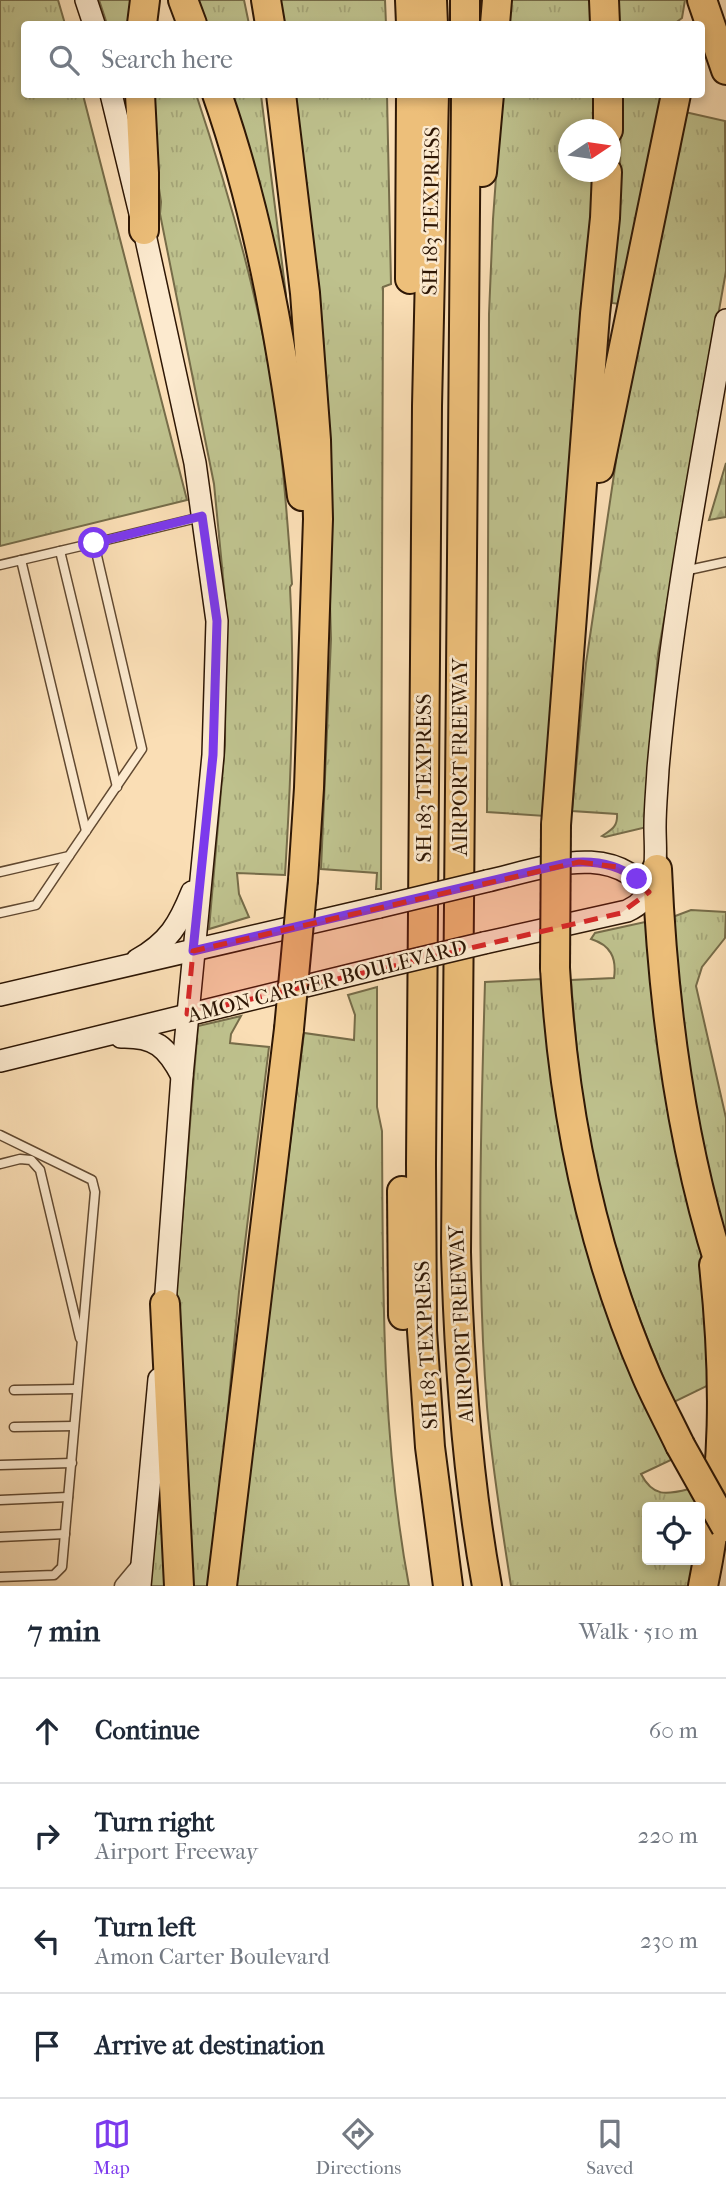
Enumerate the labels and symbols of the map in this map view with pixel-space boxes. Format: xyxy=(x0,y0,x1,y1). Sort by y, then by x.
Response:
north arrow xyxy=(558,119,621,182)
street label: SH 183 TEXPRESS xyxy=(418,126,444,296)
route start xyxy=(78,527,109,558)
street label: AIRPORT FREEWAY xyxy=(448,657,472,857)
street label: SH 183 TEXPRESS xyxy=(412,694,436,862)
route end xyxy=(621,863,652,894)
street label: AMON CARTER BOULEVARD xyxy=(184,935,469,1028)
street label: AIRPORT FREEWAY xyxy=(444,1224,478,1424)
street label: SH 183 TEXPRESS xyxy=(410,1260,442,1430)

